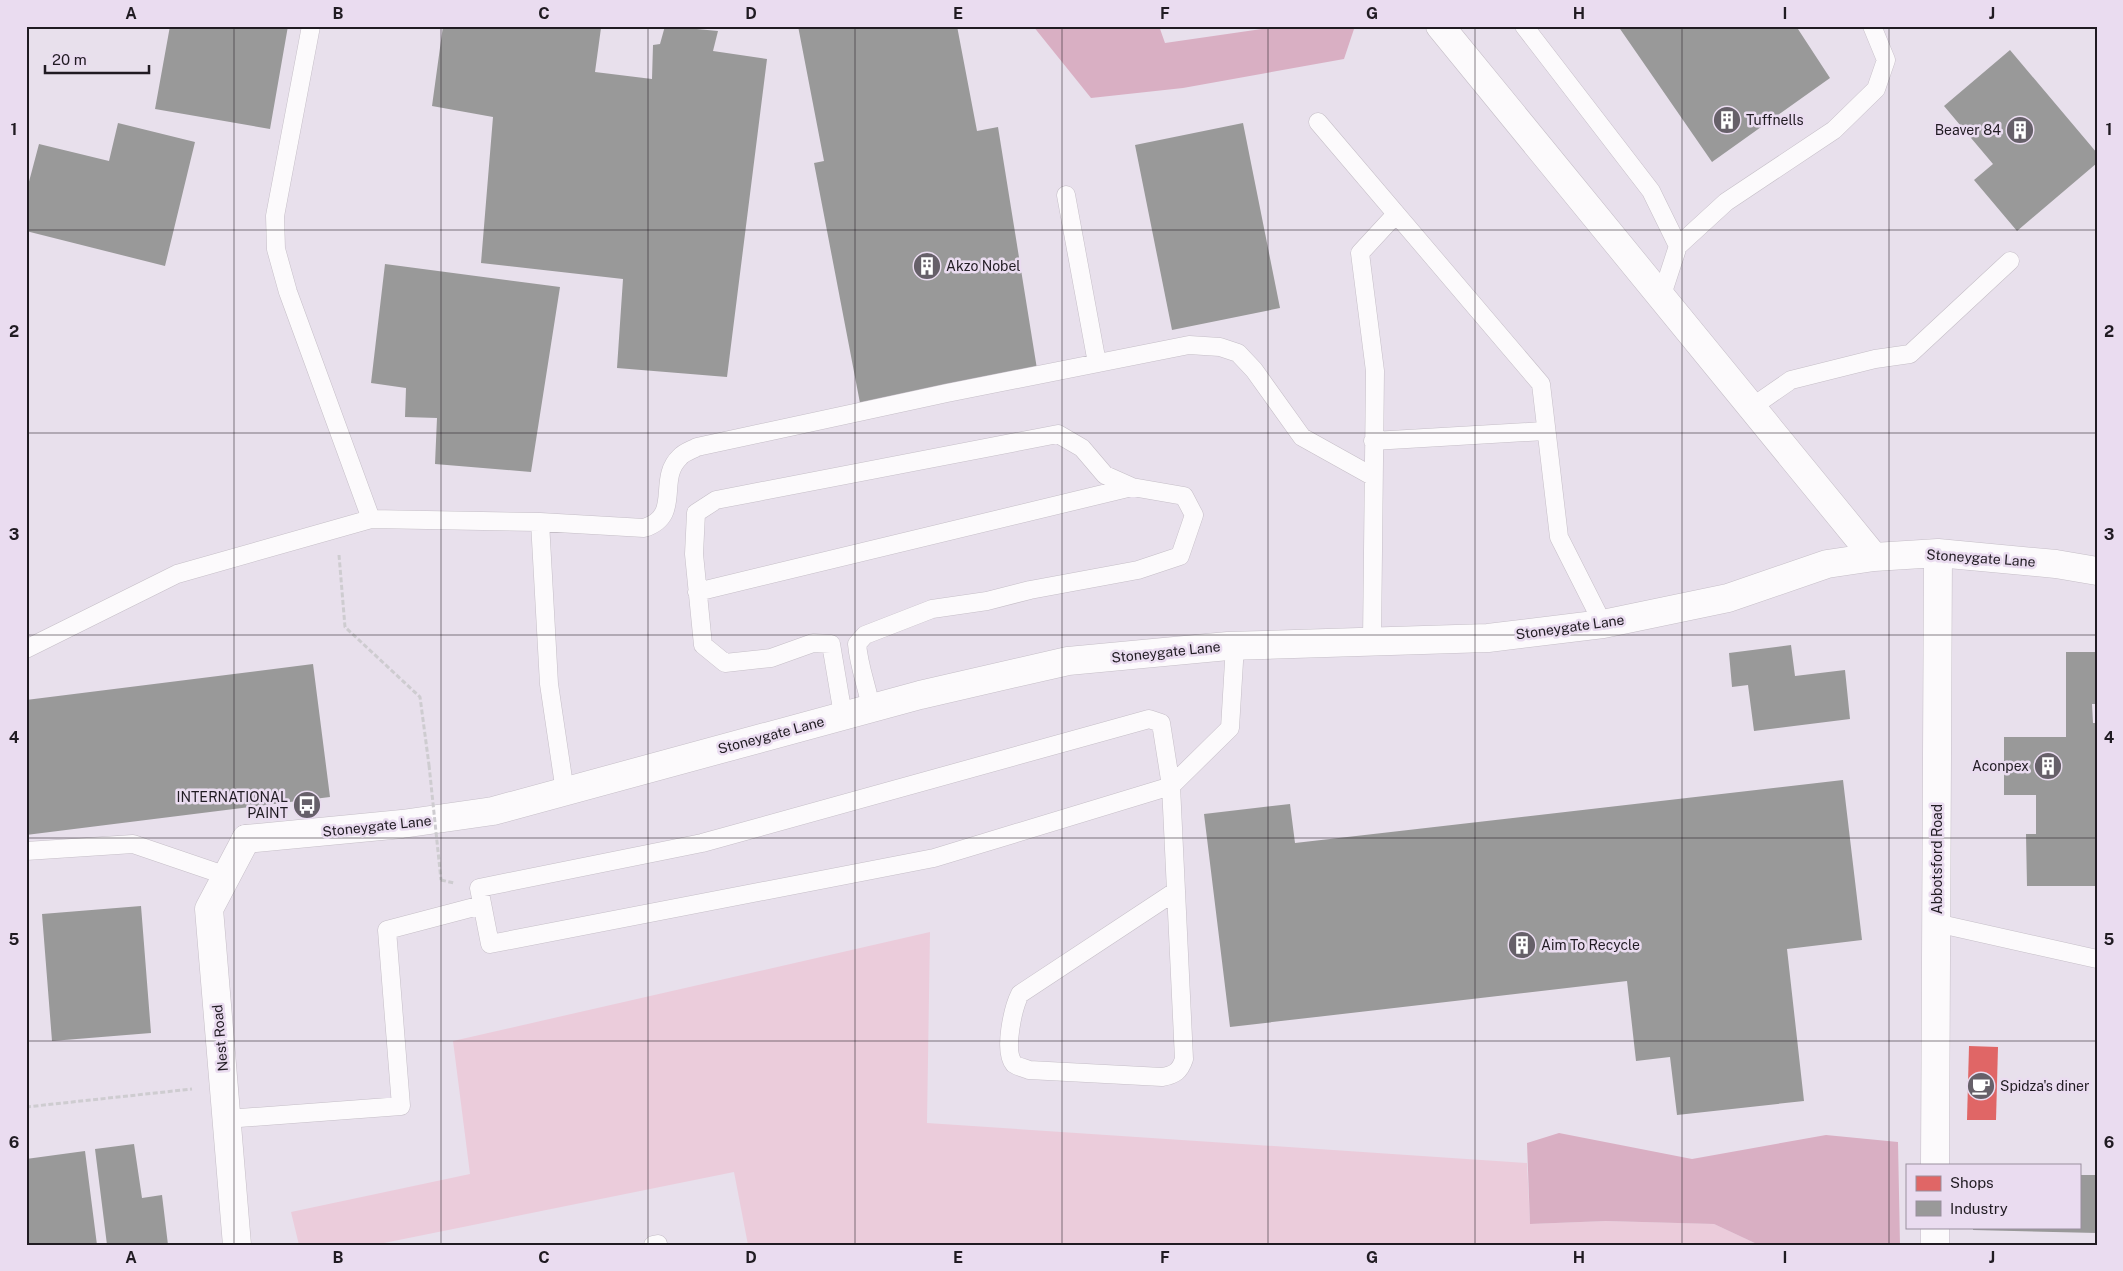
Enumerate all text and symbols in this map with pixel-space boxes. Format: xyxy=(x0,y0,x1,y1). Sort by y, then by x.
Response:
text: A xyxy=(125,4,137,23)
text: B xyxy=(333,4,344,23)
text: C xyxy=(538,4,550,23)
text: D xyxy=(745,4,757,23)
text: E xyxy=(953,4,963,23)
text: F xyxy=(1160,4,1170,23)
text: G xyxy=(1366,4,1378,23)
text: H xyxy=(1573,4,1585,23)
text: I xyxy=(1783,4,1787,23)
text: J xyxy=(1989,4,1995,23)
scale bar xyxy=(45,42,149,74)
text: 20 m xyxy=(52,51,87,68)
building icon: Tuffnells xyxy=(1712,105,1742,135)
place label: Tuffnells xyxy=(1746,112,1804,128)
building icon: Beaver 84 xyxy=(2005,115,2035,145)
text: 1 xyxy=(11,120,17,139)
text: 1 xyxy=(2106,120,2112,139)
place label: Beaver 84 xyxy=(1935,122,2001,138)
building icon: Akzo Nobel xyxy=(912,251,942,281)
place label: Akzo Nobel xyxy=(946,258,1021,274)
text: 2 xyxy=(9,322,19,341)
text: 2 xyxy=(2104,322,2114,341)
text: 3 xyxy=(9,525,19,544)
text: 3 xyxy=(2104,525,2114,544)
street label: Stoneygate Lane xyxy=(1926,546,2036,570)
street label: Stoneygate Lane xyxy=(1515,611,1625,643)
street label: Stoneygate Lane xyxy=(1111,638,1221,666)
street label: Stoneygate Lane xyxy=(716,713,826,757)
text: 4 xyxy=(9,728,20,747)
text: 4 xyxy=(2104,728,2115,747)
building icon: Aconpex xyxy=(2033,751,2063,781)
place label: Aconpex xyxy=(1972,758,2029,774)
place label: INTERNATIONAL PAINT xyxy=(177,789,288,821)
bus stop icon: INTERNATIONAL PAINT xyxy=(292,790,322,820)
street label: Abbotsford Road xyxy=(1929,804,1945,914)
street label: Stoneygate Lane xyxy=(322,812,432,840)
text: 5 xyxy=(9,930,20,949)
building icon: Aim To Recycle xyxy=(1507,930,1537,960)
text: 5 xyxy=(2104,930,2115,949)
place label: Aim To Recycle xyxy=(1541,937,1640,953)
street label: Nest Road xyxy=(209,1004,231,1072)
cafe icon: Spidza's diner xyxy=(1966,1071,1996,1101)
place label: Spidza's diner xyxy=(2000,1078,2089,1094)
text: 6 xyxy=(9,1133,19,1152)
text: 6 xyxy=(2104,1133,2114,1152)
legend xyxy=(1906,1164,2080,1228)
text: Shops xyxy=(1950,1174,1994,1191)
text: Industry xyxy=(1950,1200,2008,1217)
text: A xyxy=(125,1248,137,1267)
text: B xyxy=(333,1248,344,1267)
text: C xyxy=(538,1248,550,1267)
text: D xyxy=(745,1248,757,1267)
text: E xyxy=(953,1248,963,1267)
text: F xyxy=(1160,1248,1170,1267)
text: G xyxy=(1366,1248,1378,1267)
text: H xyxy=(1573,1248,1585,1267)
text: I xyxy=(1783,1248,1787,1267)
text: J xyxy=(1989,1248,1995,1267)

